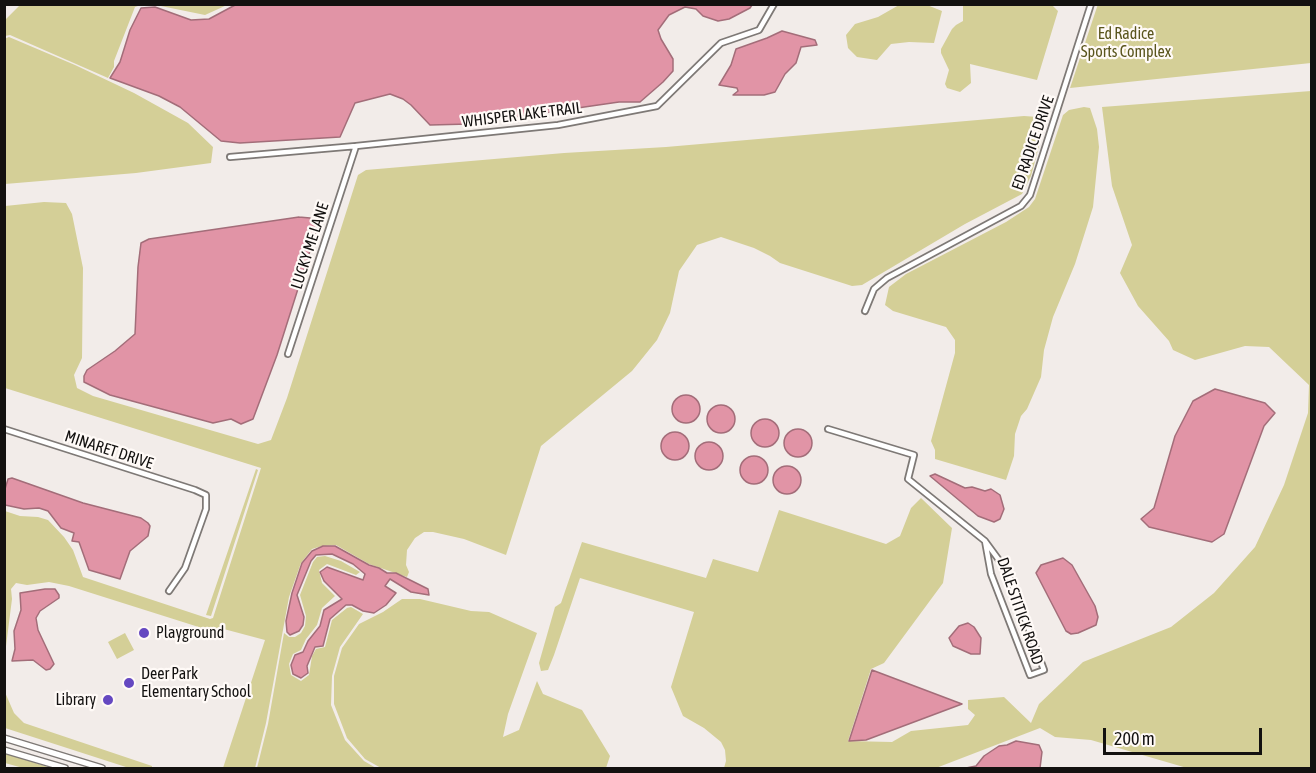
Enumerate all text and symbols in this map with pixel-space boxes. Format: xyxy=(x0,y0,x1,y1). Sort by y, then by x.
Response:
park label: Ed Radice Sports Complex xyxy=(1081,24,1171,62)
street label: ED RADICE DRIVE xyxy=(1008,93,1058,193)
street label: WHISPER LAKE TRAIL xyxy=(461,98,583,132)
street label: LUCKY ME LANE xyxy=(287,200,333,292)
street label: MINARET DRIVE xyxy=(62,427,156,473)
street label: DALE STITICK ROAD xyxy=(993,555,1047,667)
place label: Playground xyxy=(156,623,224,643)
marker: Playground xyxy=(137,626,151,640)
place label: Deer Park Elementary School xyxy=(141,664,251,702)
marker: Deer Park Elementary School xyxy=(122,676,136,690)
place label: Library xyxy=(55,690,96,710)
marker: Library xyxy=(101,693,115,707)
scale bar xyxy=(1106,716,1265,754)
text: 200 m xyxy=(1114,728,1155,749)

